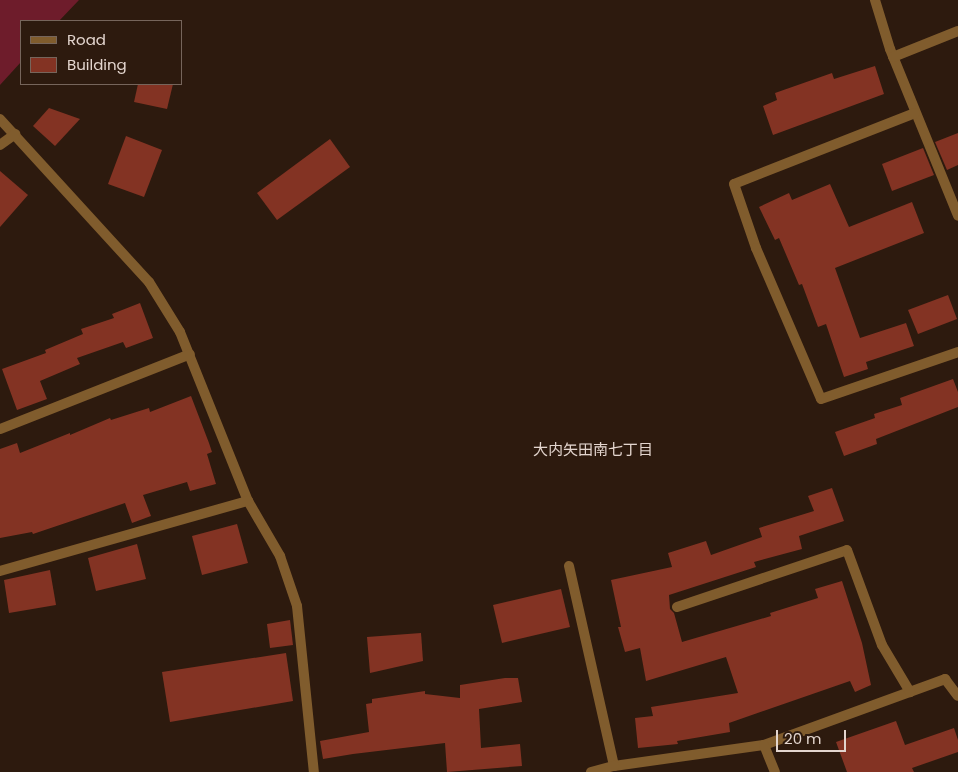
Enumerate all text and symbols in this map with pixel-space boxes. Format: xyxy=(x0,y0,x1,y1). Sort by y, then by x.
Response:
legend xyxy=(20,20,182,85)
text: Road xyxy=(67,29,106,50)
text: Building xyxy=(67,54,127,75)
district label: 大内矢田南七丁目 xyxy=(533,441,653,459)
scale bar xyxy=(778,720,848,752)
text: 20 m xyxy=(784,728,822,749)

